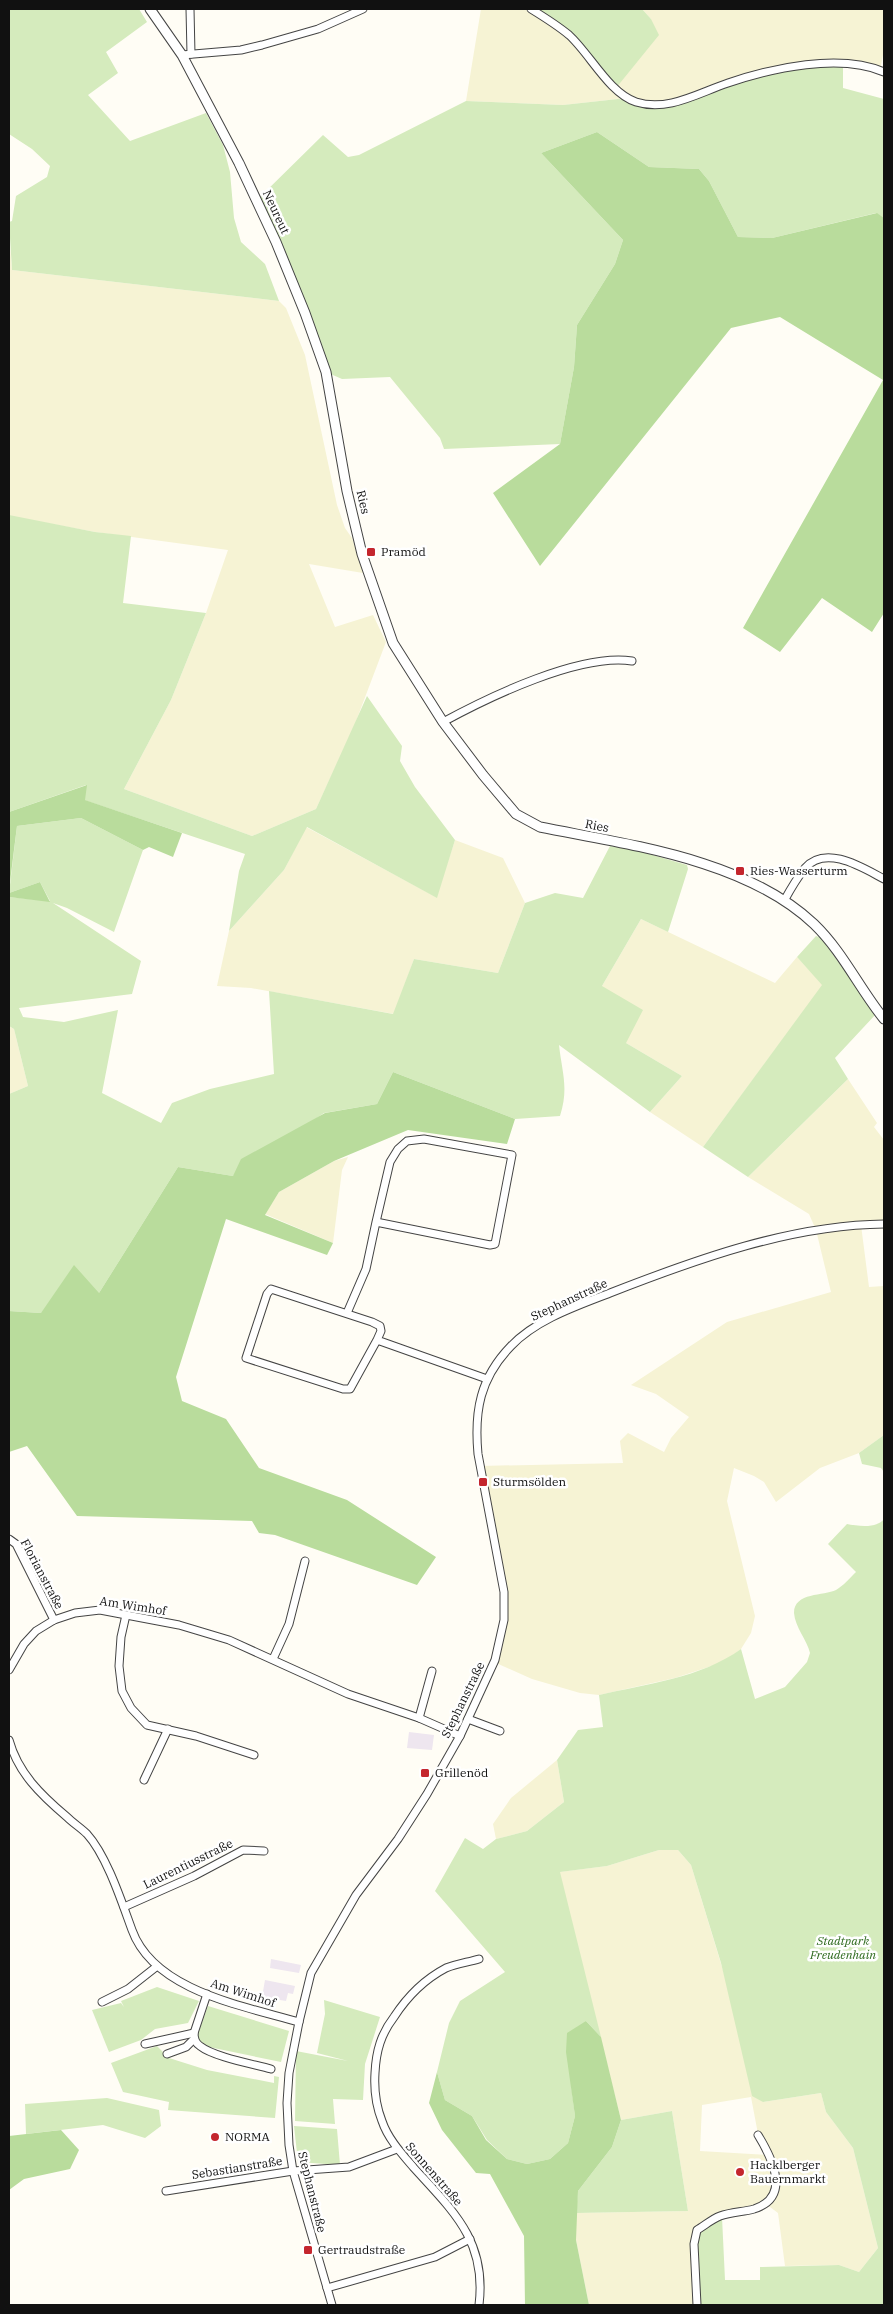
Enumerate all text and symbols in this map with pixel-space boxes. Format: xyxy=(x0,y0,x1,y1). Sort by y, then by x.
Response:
street label: Neureut xyxy=(260,188,293,236)
street label: Ries xyxy=(353,488,374,515)
place label: Pramöd xyxy=(381,544,426,559)
marker: Pramöd xyxy=(365,546,377,558)
street label: Ries xyxy=(584,816,611,835)
place label: Ries-Wasserturm xyxy=(750,863,848,878)
marker: Ries-Wasserturm xyxy=(734,865,746,877)
street label: Stephanstraße xyxy=(528,1275,609,1324)
place label: Sturmsölden xyxy=(493,1474,566,1489)
marker: Sturmsölden xyxy=(477,1476,489,1488)
street label: Florianstraße xyxy=(18,1536,67,1611)
street label: Am Wimhof xyxy=(99,1593,168,1618)
street label: Stephanstraße xyxy=(438,1659,487,1740)
place label: Grillenöd xyxy=(435,1765,488,1780)
marker: Grillenöd xyxy=(419,1767,431,1779)
street label: Laurentiusstraße xyxy=(141,1835,235,1892)
park label: Stadtpark Freudenhain xyxy=(809,1933,876,1962)
street label: Am Wimhof xyxy=(209,1975,278,2010)
place label: NORMA xyxy=(225,2129,270,2144)
marker: NORMA xyxy=(209,2131,221,2143)
street label: Sonnenstraße xyxy=(403,2139,466,2209)
street label: Stephanstraße xyxy=(295,2150,330,2234)
street label: Sebastianstraße xyxy=(191,2153,283,2182)
place label: Hacklberger Bauernmarkt xyxy=(750,2157,826,2186)
marker: Hacklberger Bauernmarkt xyxy=(734,2166,746,2178)
place label: Gertraudstraße xyxy=(318,2242,405,2257)
marker: Gertraudstraße xyxy=(302,2244,314,2256)

